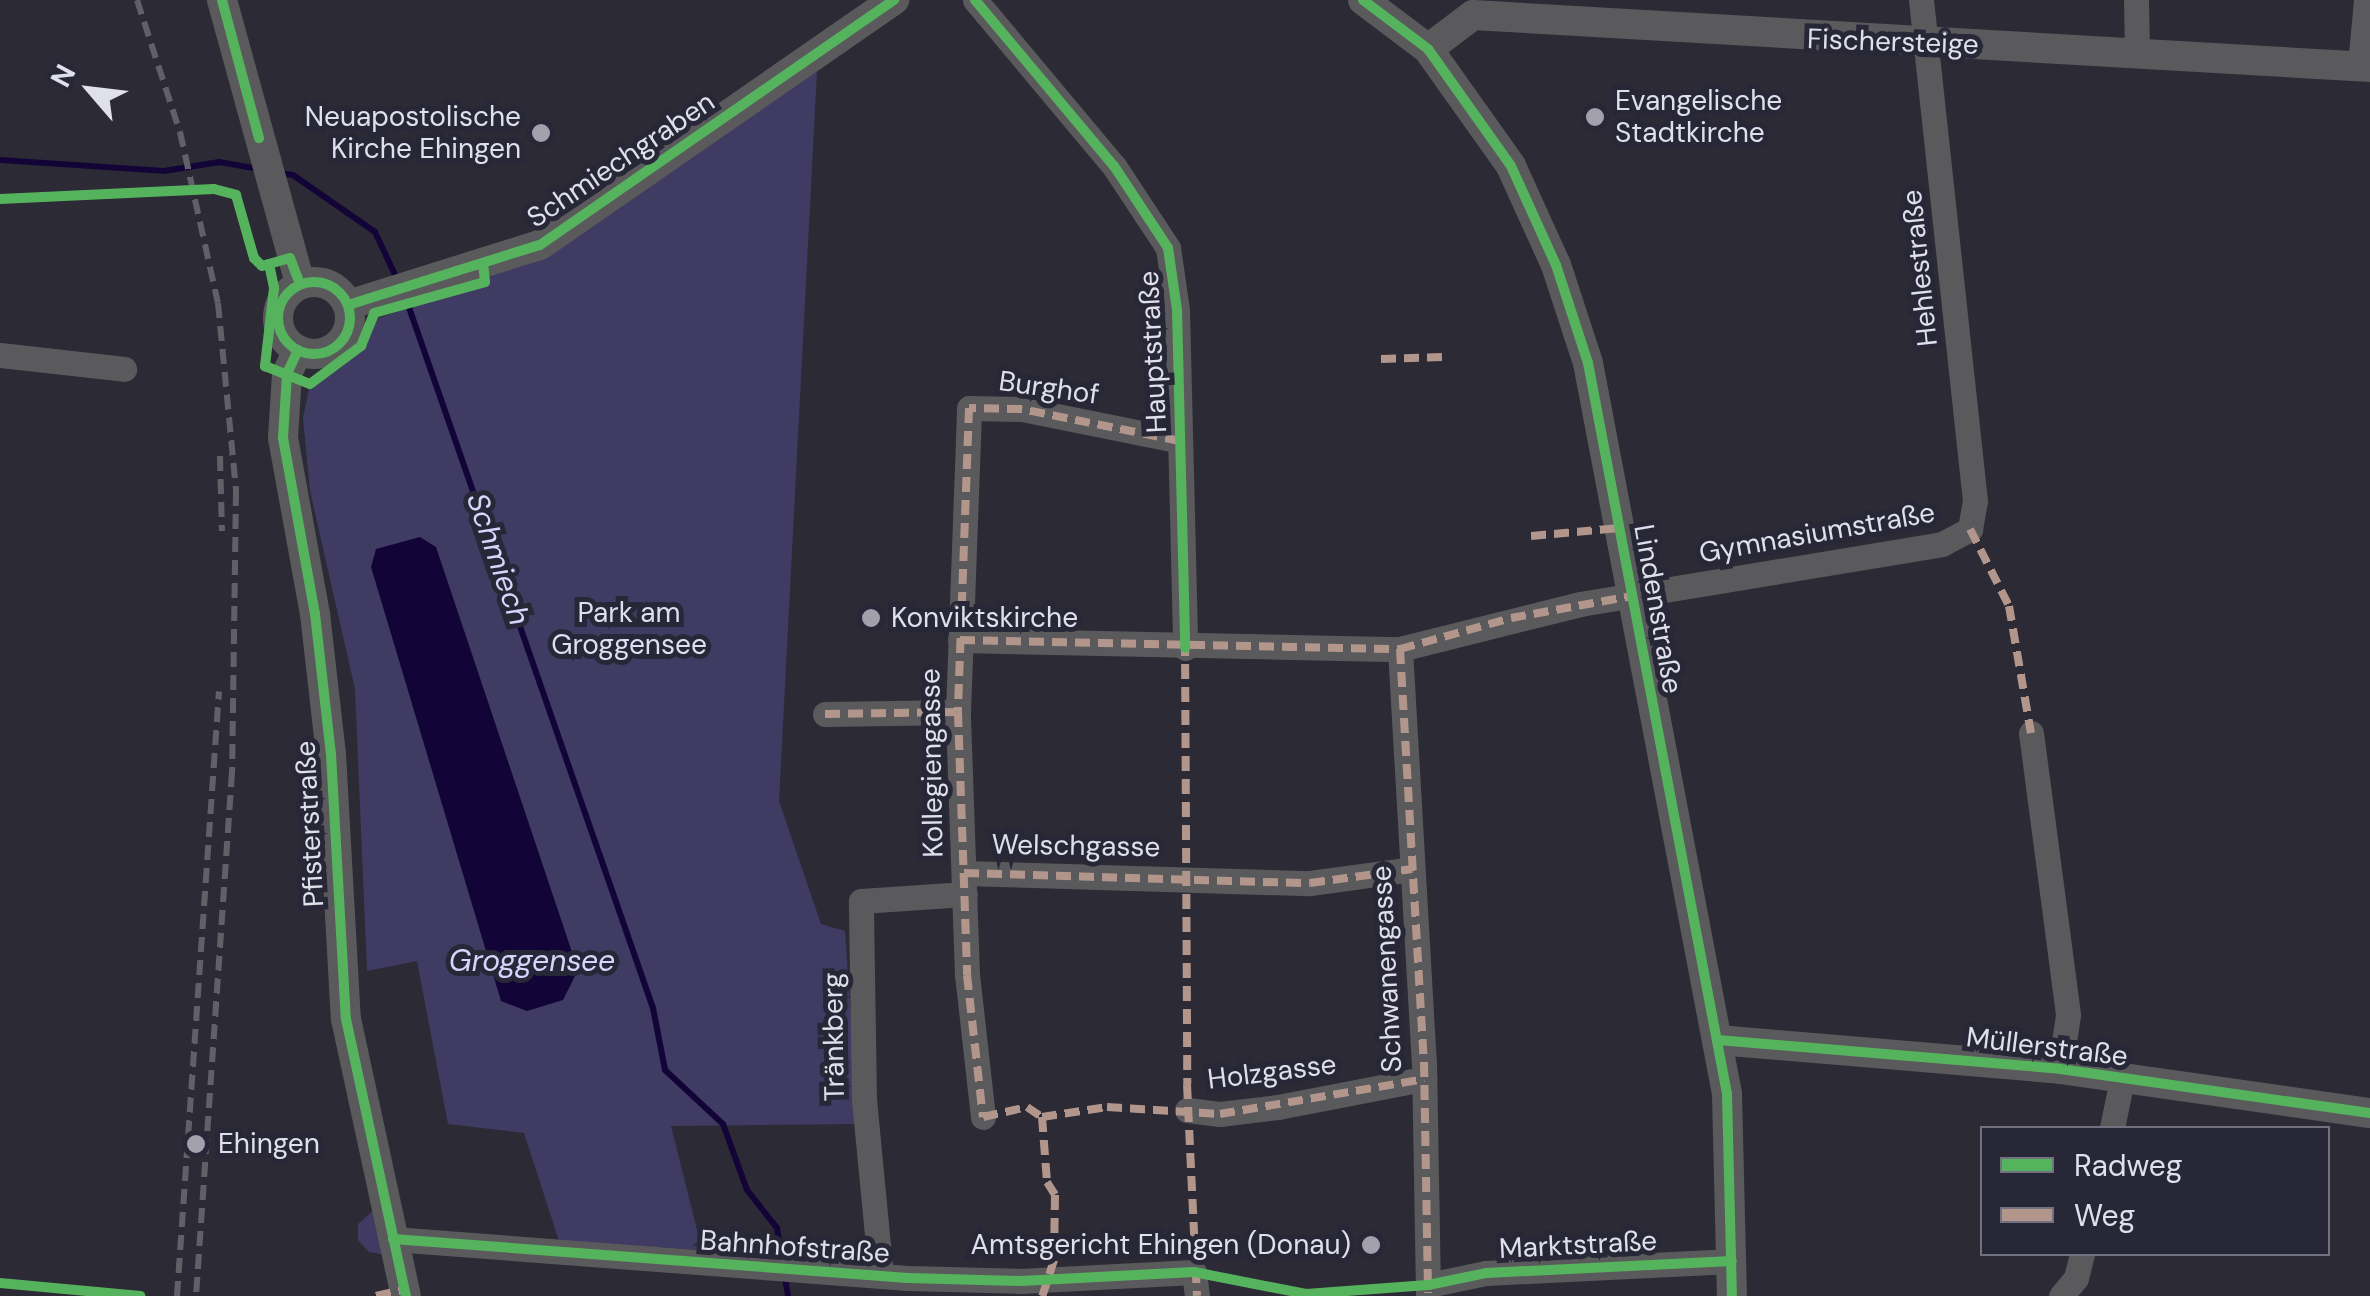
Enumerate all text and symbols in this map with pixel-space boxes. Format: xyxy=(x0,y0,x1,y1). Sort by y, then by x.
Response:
street label: Fischersteige xyxy=(1807,22,1979,62)
north arrow xyxy=(40,40,140,140)
text: N xyxy=(42,58,84,93)
place label: Evangelische Stadtkirche xyxy=(1615,84,1782,150)
street label: Schmiechgraben xyxy=(521,85,721,235)
place label: Neuapostolische Kirche Ehingen xyxy=(305,100,521,166)
marker: Evangelische Stadtkirche xyxy=(1584,106,1606,128)
marker: Neuapostolische Kirche Ehingen xyxy=(530,122,552,144)
street label: Hehlestraße xyxy=(1895,188,1945,348)
street label: Hauptstraße xyxy=(1132,270,1174,434)
street label: Burghof xyxy=(997,364,1101,412)
water label: Schmiech xyxy=(459,488,537,630)
street label: Gymnasiumstraße xyxy=(1696,496,1938,570)
street label: Lindenstraße xyxy=(1627,522,1689,696)
park label: Park am Groggensee xyxy=(551,596,707,662)
place label: Konviktskirche xyxy=(891,601,1078,635)
marker: Konviktskirche xyxy=(860,607,882,629)
street label: Kollegiengasse xyxy=(914,668,950,858)
street label: Pfisterstraße xyxy=(289,740,331,908)
street label: Welschgasse xyxy=(991,828,1161,864)
street label: Schwanengasse xyxy=(1365,865,1409,1073)
water label: Groggensee xyxy=(449,943,615,979)
street label: Tränkberg xyxy=(816,972,852,1102)
street label: Müllerstraße xyxy=(1964,1020,2130,1074)
street label: Holzgasse xyxy=(1206,1047,1338,1097)
legend xyxy=(1980,1126,2330,1256)
place label: Ehingen xyxy=(218,1127,320,1161)
marker: Ehingen xyxy=(183,1131,209,1157)
text: Radweg xyxy=(2074,1146,2183,1185)
text: Weg xyxy=(2074,1196,2135,1235)
street label: Bahnhofstraße xyxy=(699,1224,891,1270)
street label: Marktstraße xyxy=(1498,1224,1658,1266)
place label: Amtsgericht Ehingen (Donau) xyxy=(971,1228,1351,1262)
marker: Amtsgericht Ehingen (Donau) xyxy=(1360,1234,1382,1256)

